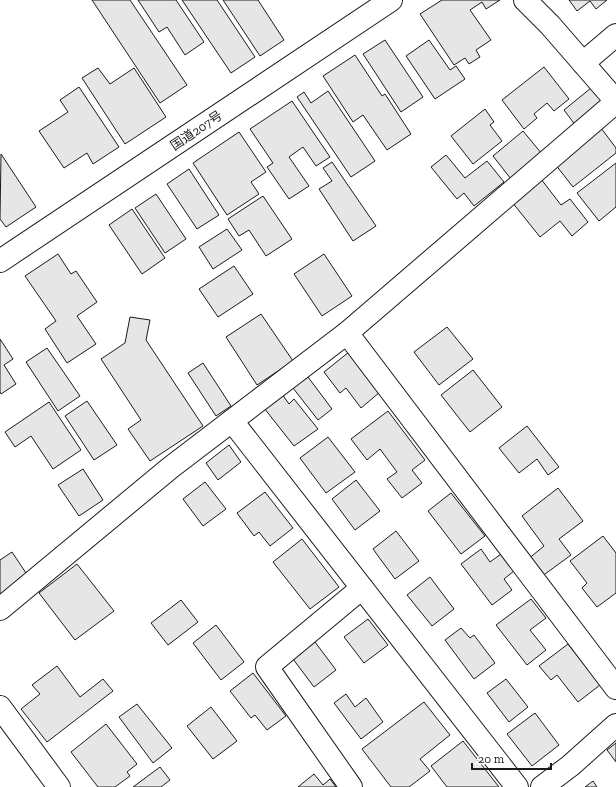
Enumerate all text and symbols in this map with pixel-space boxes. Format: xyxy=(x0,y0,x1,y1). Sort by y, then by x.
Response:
street label: 国道207号 xyxy=(167,108,225,153)
scale bar xyxy=(472,745,551,771)
text: 20 m xyxy=(478,752,505,766)

